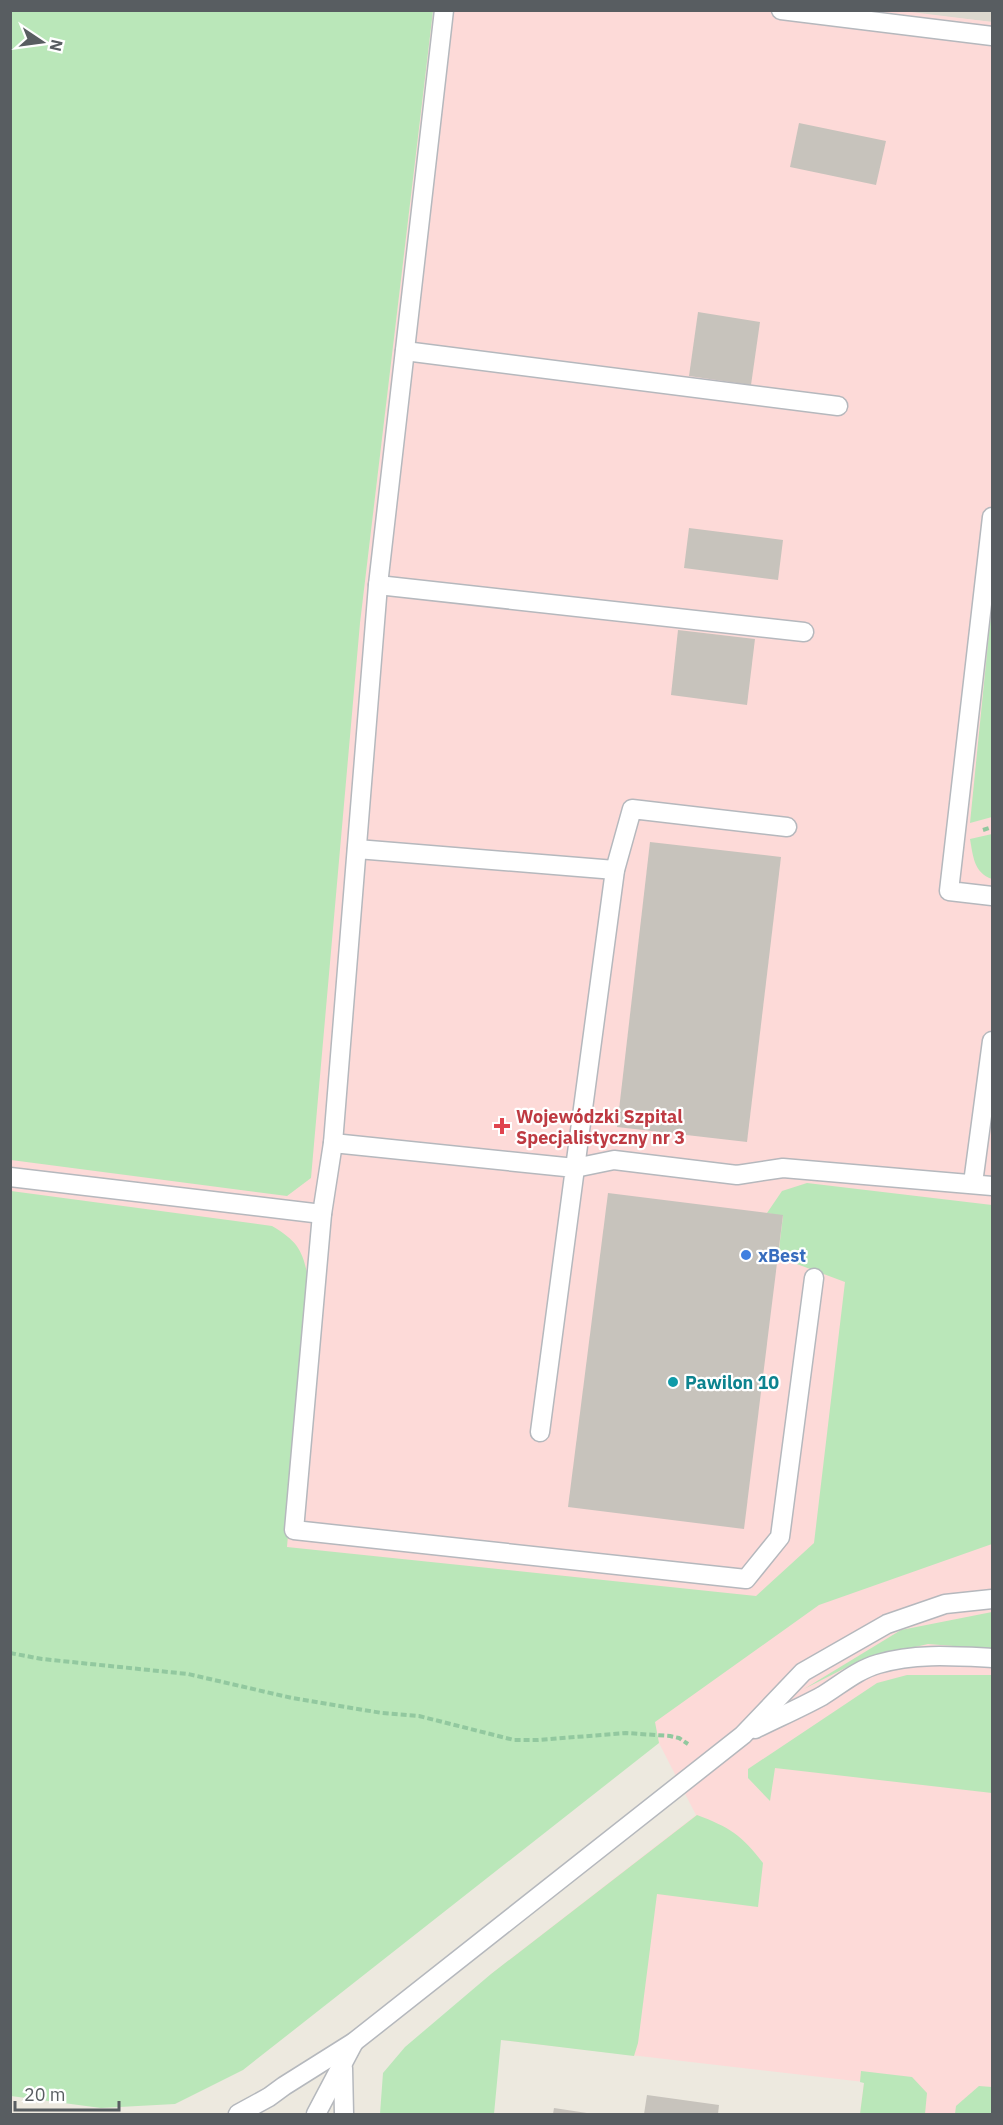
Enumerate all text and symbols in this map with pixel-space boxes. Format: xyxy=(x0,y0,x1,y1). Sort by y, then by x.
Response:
north arrow xyxy=(12,12,72,72)
text: N xyxy=(46,37,68,53)
place label: Wojewódzki Szpital Specjalistyczny nr 3 xyxy=(516,1105,685,1149)
marker: Wojewódzki Szpital Specjalistyczny nr 3 xyxy=(493,1117,511,1135)
place label: xBest xyxy=(758,1244,806,1267)
marker: xBest xyxy=(739,1248,753,1262)
place label: Pawilon 10 xyxy=(685,1371,779,1394)
marker: Pawilon 10 xyxy=(666,1375,680,1389)
scale bar xyxy=(15,2074,118,2112)
text: 20 m xyxy=(24,2083,66,2106)

